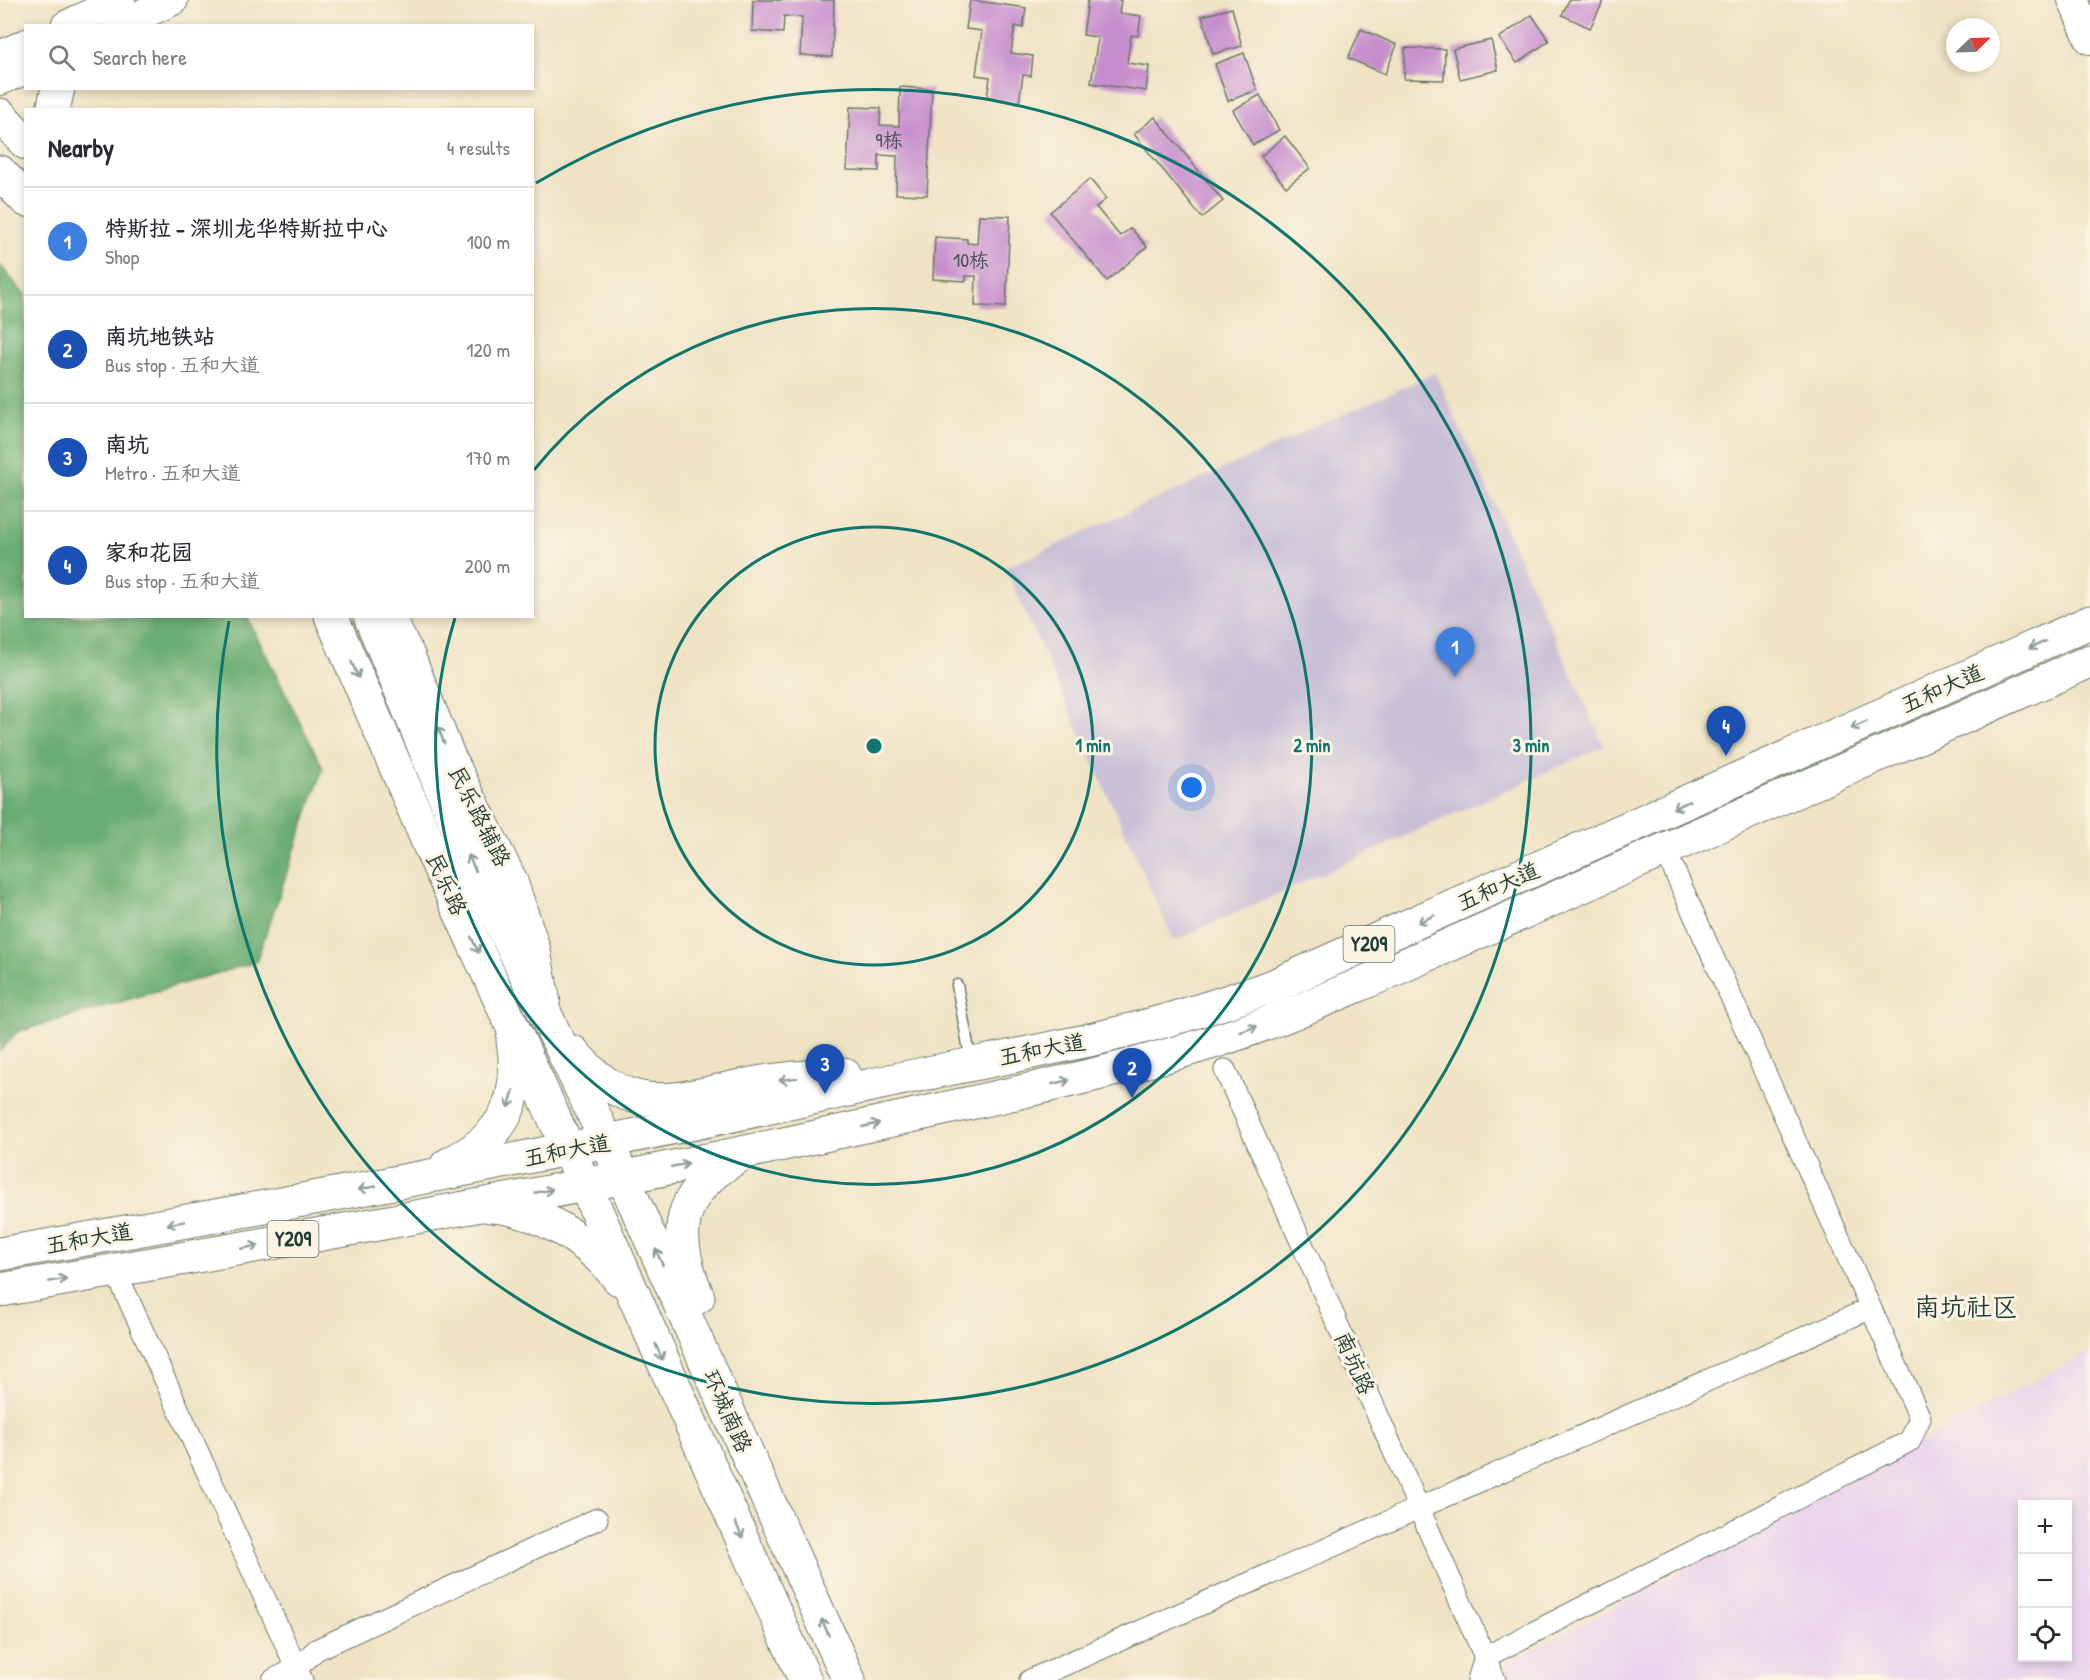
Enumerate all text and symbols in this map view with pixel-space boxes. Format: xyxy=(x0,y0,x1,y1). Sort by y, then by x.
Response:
north arrow xyxy=(1946,18,2000,72)
search box xyxy=(24,24,534,90)
icon: search xyxy=(45,41,78,74)
text: Search here xyxy=(93,42,187,72)
house number: 9栋 xyxy=(875,126,903,153)
text: Nearby xyxy=(48,130,114,165)
text: 4 results xyxy=(447,134,510,161)
text: 特斯拉 - 深圳龙华特斯拉中心 xyxy=(105,213,388,243)
text: 1 xyxy=(64,228,71,255)
text: 100 m xyxy=(467,228,510,255)
text: Shop xyxy=(105,243,139,270)
house number: 10栋 xyxy=(953,246,989,273)
text: 南坑地铁站 xyxy=(105,321,215,351)
text: 2 xyxy=(63,336,72,363)
text: 120 m xyxy=(466,336,510,363)
text: Bus stop · 五和大道 xyxy=(105,351,260,378)
text: 南坑 xyxy=(105,429,149,459)
text: 3 xyxy=(63,444,72,471)
text: 170 m xyxy=(466,444,510,471)
text: Metro · 五和大道 xyxy=(105,459,241,486)
text: 家和花园 xyxy=(105,537,193,567)
text: 4 xyxy=(64,552,71,579)
text: 200 m xyxy=(465,552,510,579)
text: Bus stop · 五和大道 xyxy=(105,567,260,594)
pin: 1 xyxy=(1436,628,1474,677)
one-way arrow xyxy=(2028,640,2046,652)
street label: 五和大道 xyxy=(1896,656,1988,720)
one-way arrow xyxy=(350,660,361,678)
pin: 4 xyxy=(1706,706,1746,756)
one-way arrow xyxy=(1850,720,1868,731)
one-way arrow xyxy=(435,726,446,744)
text: 1 min xyxy=(1075,733,1111,758)
text: 2 min xyxy=(1294,733,1330,758)
text: 3 min xyxy=(1513,733,1549,758)
centre of rings xyxy=(864,736,884,756)
street label: 民乐路辅路 xyxy=(442,760,518,872)
your location xyxy=(1177,773,1206,802)
one-way arrow xyxy=(1672,799,1690,811)
street label: 民乐路 xyxy=(419,848,475,920)
one-way arrow xyxy=(466,854,477,872)
street label: 五和大道 xyxy=(1452,854,1544,918)
one-way arrow xyxy=(1417,913,1435,925)
road number: Y209 xyxy=(1344,926,1394,962)
one-way arrow xyxy=(470,935,482,953)
one-way arrow xyxy=(1239,1022,1258,1033)
street label: 五和大道 xyxy=(996,1026,1088,1072)
pin: 3 xyxy=(806,1044,844,1094)
pin: 2 xyxy=(1112,1048,1152,1098)
one-way arrow xyxy=(779,1074,798,1085)
one-way arrow xyxy=(1051,1076,1071,1087)
one-way arrow xyxy=(505,1089,516,1108)
one-way arrow xyxy=(861,1118,880,1130)
street label: 五和大道 xyxy=(521,1127,613,1173)
one-way arrow xyxy=(670,1159,690,1170)
one-way arrow xyxy=(358,1183,378,1194)
one-way arrow xyxy=(534,1185,554,1196)
street label: 五和大道 xyxy=(43,1216,135,1260)
one-way arrow xyxy=(166,1218,186,1229)
road number: Y209 xyxy=(268,1221,318,1257)
one-way arrow xyxy=(239,1241,259,1252)
one-way arrow xyxy=(653,1249,665,1267)
one-way arrow xyxy=(47,1275,67,1286)
district label: 南坑社区 xyxy=(1914,1289,2018,1324)
street label: 南坑路 xyxy=(1328,1327,1382,1399)
one-way arrow xyxy=(655,1343,666,1361)
street label: 环城南路 xyxy=(696,1365,760,1457)
map controls xyxy=(2018,1500,2072,1662)
button: + xyxy=(2018,1500,2072,1554)
one-way arrow xyxy=(733,1521,745,1539)
button: − xyxy=(2018,1554,2072,1608)
button: locate xyxy=(2018,1608,2072,1662)
one-way arrow xyxy=(819,1618,830,1636)

